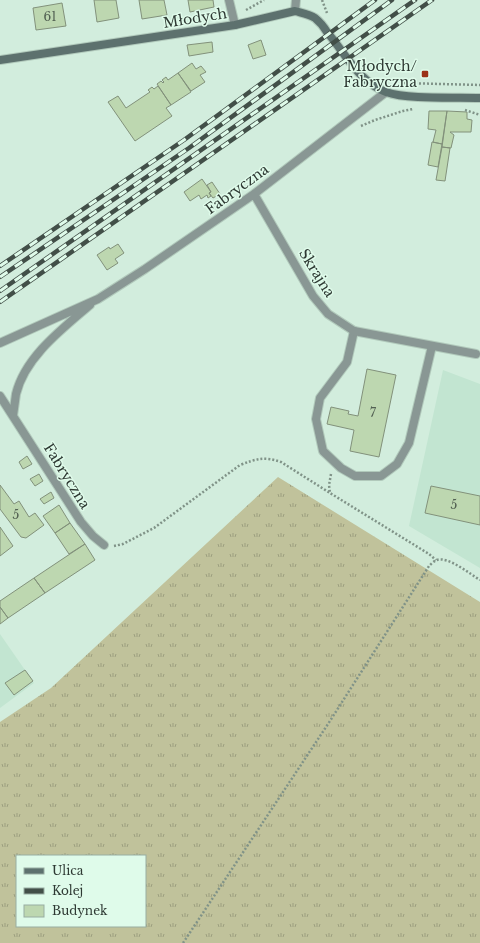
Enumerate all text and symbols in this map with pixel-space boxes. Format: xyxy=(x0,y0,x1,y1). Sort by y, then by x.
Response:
street label: Młodych xyxy=(162,4,228,32)
house number: 61 xyxy=(43,9,57,24)
place label: Młodych/ Fabryczna xyxy=(343,57,418,91)
marker: Młodych/ Fabryczna xyxy=(420,69,430,79)
street label: Fabryczna xyxy=(202,160,272,218)
street label: Skrajna xyxy=(295,245,339,301)
house number: 7 xyxy=(370,405,377,420)
street label: Fabryczna xyxy=(40,440,94,512)
house number: 5 xyxy=(451,497,458,512)
house number: 5 xyxy=(13,507,20,522)
legend xyxy=(16,855,146,927)
text: Ulica xyxy=(52,863,84,878)
text: Kolej xyxy=(52,883,83,898)
text: Budynek xyxy=(52,903,108,918)

